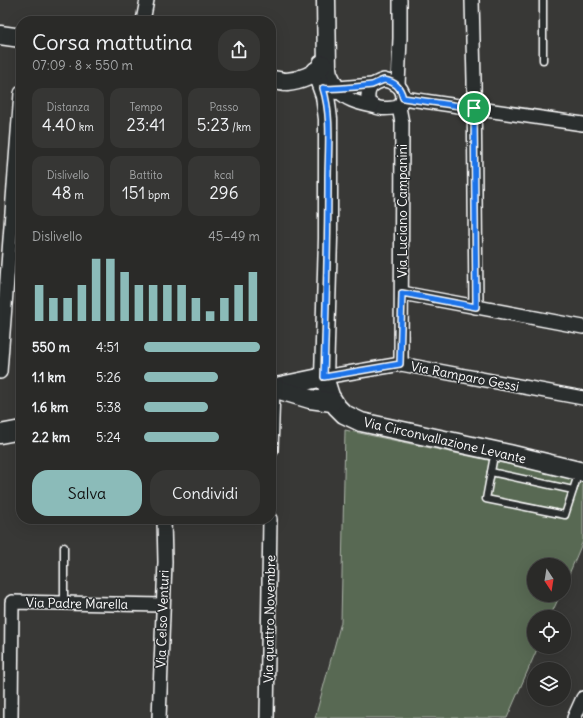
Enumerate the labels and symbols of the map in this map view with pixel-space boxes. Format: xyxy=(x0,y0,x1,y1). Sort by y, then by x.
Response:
pin xyxy=(457,91,491,125)
street label: Via Luciano Campanini xyxy=(394,144,411,278)
street label: Via Ramparo Gessi xyxy=(409,358,521,395)
street label: Via Circonvallazione Levante xyxy=(362,413,528,467)
street label: Via quattro Novembre xyxy=(260,555,279,683)
north arrow xyxy=(527,558,571,602)
street label: Via Celso Venturi xyxy=(152,570,173,668)
street label: Via Padre Marella xyxy=(26,594,128,613)

